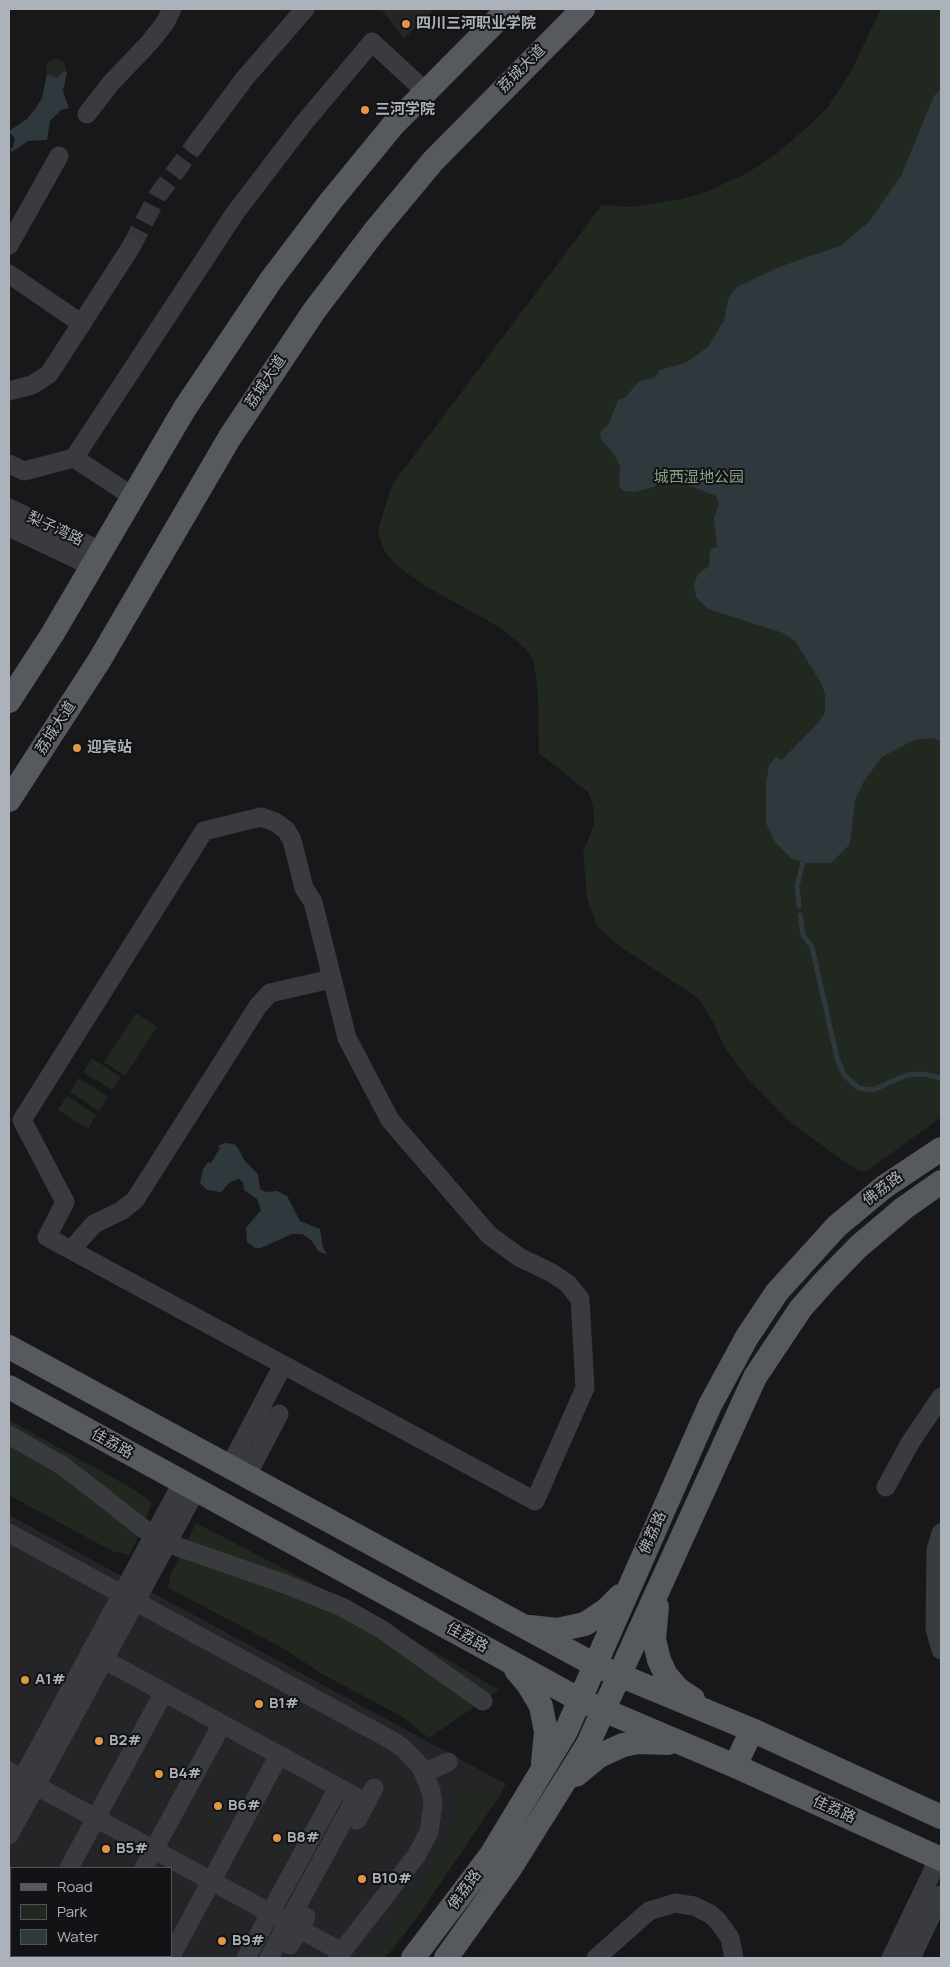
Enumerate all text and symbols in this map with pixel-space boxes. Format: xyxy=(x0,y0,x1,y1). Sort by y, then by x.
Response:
place label: 四川三河职业学院 xyxy=(416,15,536,33)
marker: 四川三河职业学院 xyxy=(400,18,412,30)
street label: 荔城大道 xyxy=(494,41,550,97)
place label: 三河学院 xyxy=(375,101,435,119)
marker: 三河学院 xyxy=(359,104,371,116)
street label: 荔城大道 xyxy=(242,352,290,412)
park label: 城西湿地公园 xyxy=(654,469,744,487)
street label: 梨子湾路 xyxy=(24,508,86,550)
street label: 荔城大道 xyxy=(32,698,80,758)
place label: 迎宾站 xyxy=(87,739,132,757)
marker: 迎宾站 xyxy=(71,742,83,754)
street label: 佛荔路 xyxy=(860,1168,906,1210)
street label: 佳荔路 xyxy=(88,1425,136,1463)
street label: 佛荔路 xyxy=(636,1509,670,1557)
street label: 佳荔路 xyxy=(443,1619,491,1657)
place label: A1# xyxy=(35,1671,66,1689)
marker: A1# xyxy=(19,1674,31,1686)
place label: B1# xyxy=(269,1695,299,1713)
marker: B1# xyxy=(253,1698,265,1710)
place label: B2# xyxy=(109,1732,141,1750)
marker: B2# xyxy=(93,1735,105,1747)
place label: B4# xyxy=(169,1765,202,1783)
marker: B4# xyxy=(153,1768,165,1780)
street label: 佳荔路 xyxy=(810,1793,858,1827)
place label: B6# xyxy=(228,1797,261,1815)
marker: B6# xyxy=(212,1800,224,1812)
place label: B8# xyxy=(287,1829,320,1847)
marker: B8# xyxy=(271,1832,283,1844)
place label: B5# xyxy=(116,1840,148,1858)
marker: B5# xyxy=(100,1843,112,1855)
legend xyxy=(10,1867,172,1957)
street label: 佛荔路 xyxy=(444,1867,486,1913)
place label: B10# xyxy=(372,1870,412,1888)
marker: B10# xyxy=(356,1873,368,1885)
text: Road xyxy=(57,1876,93,1897)
text: Park xyxy=(57,1901,87,1922)
text: Water xyxy=(57,1926,99,1947)
place label: B9# xyxy=(232,1932,265,1950)
marker: B9# xyxy=(216,1935,228,1947)

